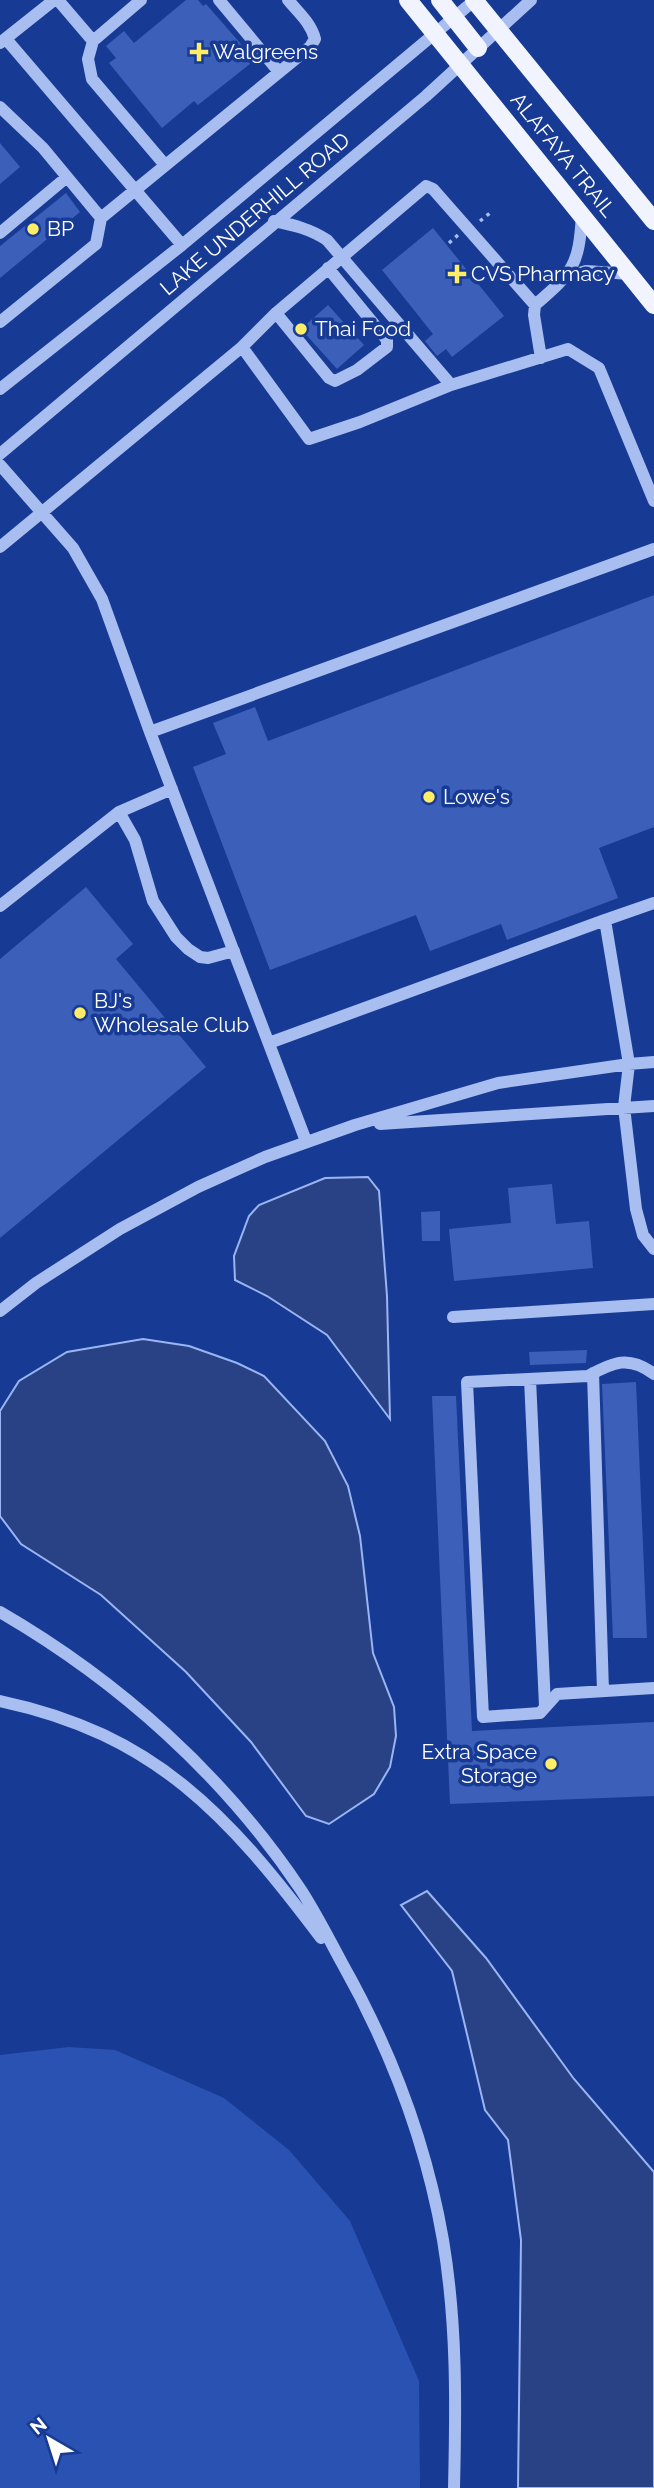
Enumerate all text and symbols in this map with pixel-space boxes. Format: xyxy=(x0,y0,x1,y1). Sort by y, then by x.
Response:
place label: Walgreens xyxy=(213,39,318,64)
marker: Walgreens xyxy=(191,44,207,60)
street label: ALAFAYA TRAIL xyxy=(506,88,621,222)
street label: LAKE UNDERHILL ROAD xyxy=(155,127,355,300)
place label: BP xyxy=(47,216,74,241)
marker: BP xyxy=(25,221,41,237)
place label: CVS Pharmacy xyxy=(471,261,615,286)
marker: CVS Pharmacy xyxy=(449,266,465,282)
place label: Thai Food xyxy=(315,316,411,341)
marker: Thai Food xyxy=(293,321,309,337)
place label: Lowe's xyxy=(443,784,510,809)
marker: Lowe's xyxy=(421,789,437,805)
place label: BJ's Wholesale Club xyxy=(94,988,249,1037)
marker: BJ's Wholesale Club xyxy=(72,1005,88,1021)
place label: Extra Space Storage xyxy=(422,1739,537,1788)
marker: Extra Space Storage xyxy=(543,1756,559,1772)
north arrow xyxy=(14,2404,84,2474)
text: N xyxy=(26,2413,51,2439)

